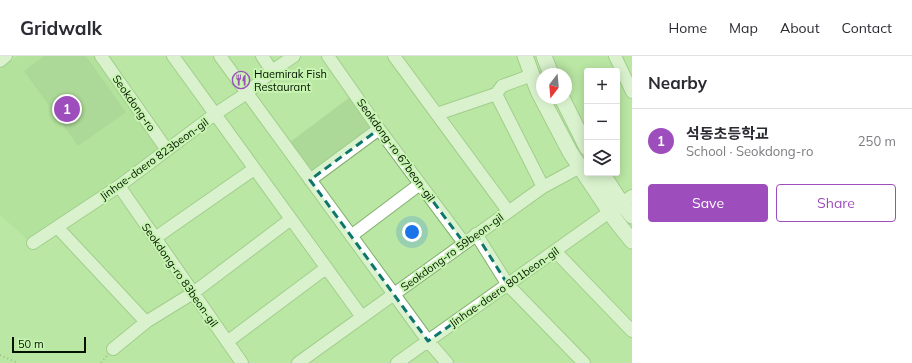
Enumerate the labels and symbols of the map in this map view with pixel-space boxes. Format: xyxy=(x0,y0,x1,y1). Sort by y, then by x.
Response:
place label: Haemirak Fish Restaurant xyxy=(254,67,327,94)
north arrow xyxy=(536,68,572,104)
restaurant icon: Haemirak Fish Restaurant xyxy=(231,70,251,90)
street label: Seokdong-ro xyxy=(109,72,159,134)
pin: 1 xyxy=(54,94,80,124)
street label: Seokdong-ro 67beon-gil xyxy=(354,96,438,204)
street label: Jinhae-daero 823beon-gil xyxy=(97,115,211,203)
street label: Seokdong-ro 59beon-gil xyxy=(398,210,506,294)
street label: Seokdong-ro 83beon-gil xyxy=(139,220,221,330)
your location xyxy=(402,222,422,242)
street label: Jinhae-daero 801beon-gil xyxy=(446,244,562,330)
scale bar xyxy=(12,335,86,354)

